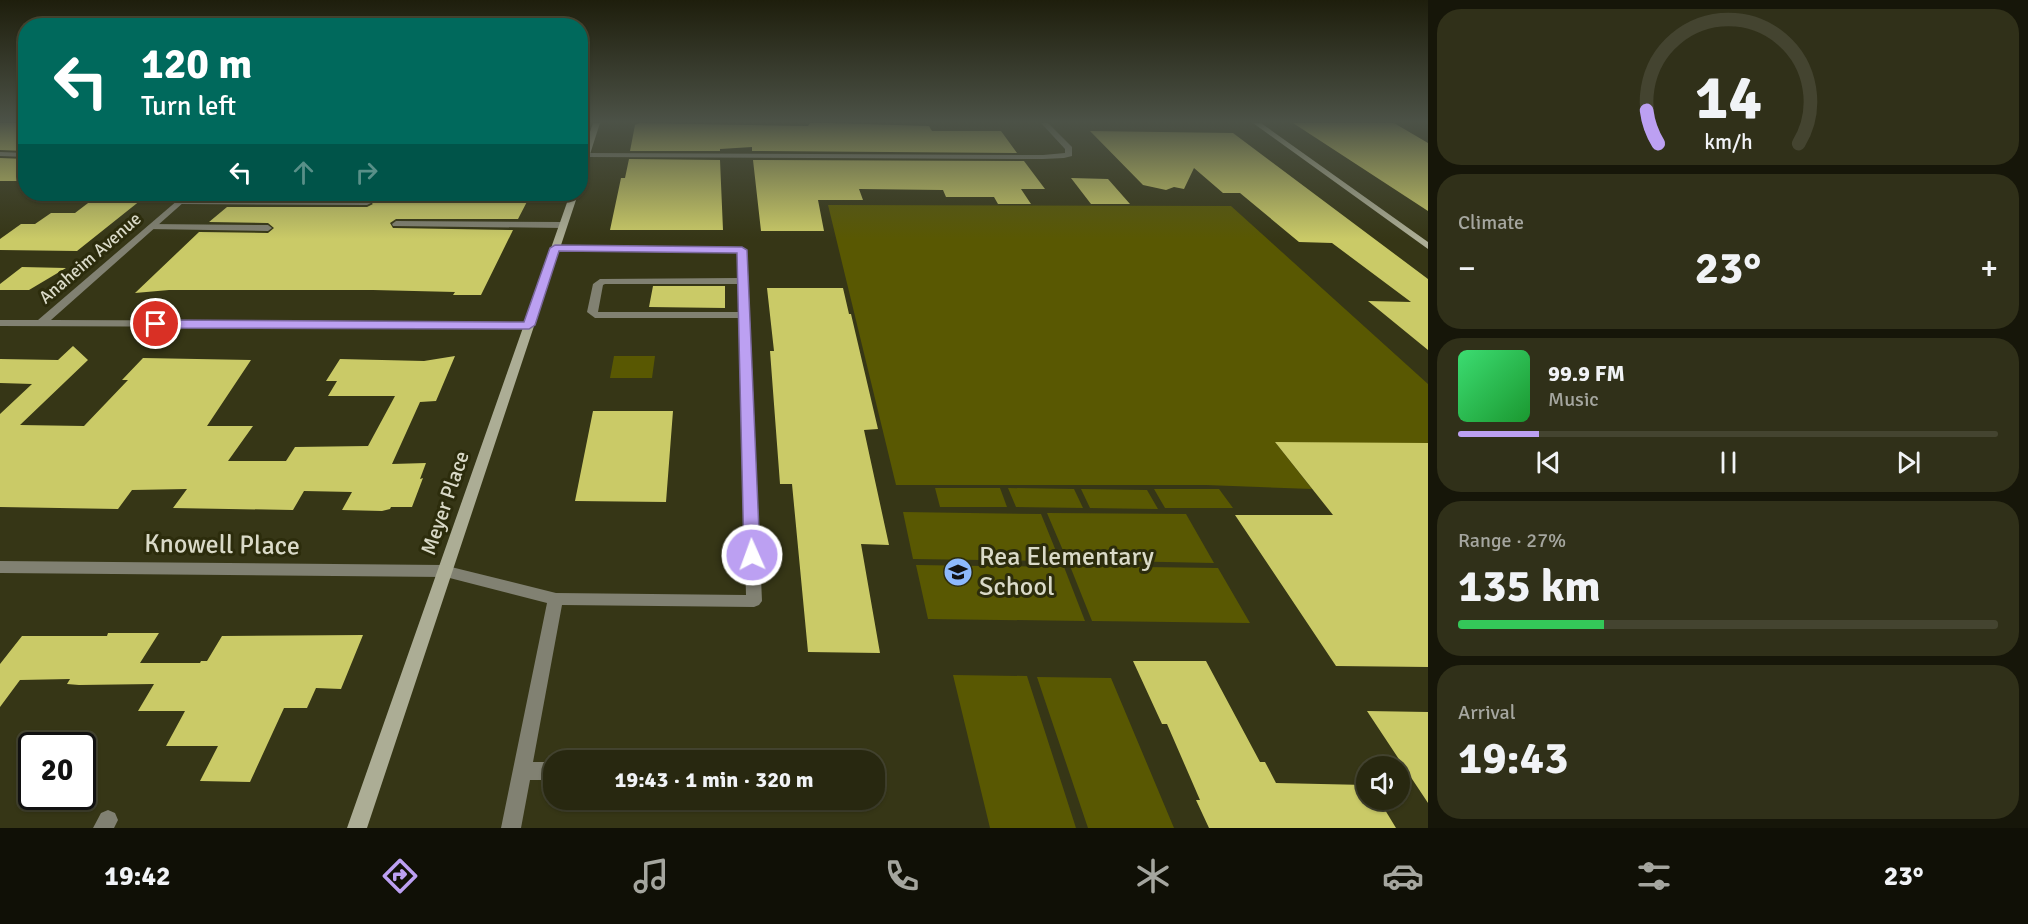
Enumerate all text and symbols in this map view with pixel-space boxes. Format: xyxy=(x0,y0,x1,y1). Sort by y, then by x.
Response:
text: 120 m xyxy=(141,39,252,90)
icon: left xyxy=(42,42,120,120)
text: 14 xyxy=(1694,59,1762,136)
text: Turn left xyxy=(141,90,236,123)
text: km/h xyxy=(1704,129,1752,155)
icon: left xyxy=(224,156,257,189)
icon: ahead xyxy=(287,156,320,189)
icon: right xyxy=(350,156,383,189)
street label: Anaheim Avenue xyxy=(34,208,146,308)
text: Climate xyxy=(1458,210,1524,235)
text: 23° xyxy=(1695,241,1761,296)
text: − xyxy=(1458,248,1476,289)
text: + xyxy=(1980,248,1998,289)
pin xyxy=(130,298,181,349)
icon: arrive xyxy=(139,307,172,340)
text: 99.9 FM xyxy=(1548,360,1625,387)
text: Music xyxy=(1548,387,1599,412)
icon: previous xyxy=(1532,446,1565,479)
icon: pause xyxy=(1712,446,1745,479)
icon: next xyxy=(1892,446,1925,479)
street label: Meyer Place xyxy=(415,447,475,559)
position arrow xyxy=(720,523,784,587)
street label: Knowell Place xyxy=(144,528,300,562)
text: Range · 27% xyxy=(1458,528,1566,553)
place label: Rea Elementary School xyxy=(979,541,1154,603)
school or university icon: Rea Elementary School xyxy=(942,556,974,588)
text: 135 km xyxy=(1458,559,1601,614)
text: Arrival xyxy=(1458,700,1516,725)
text: 19:43 xyxy=(1458,731,1568,786)
speed limit sign: 20 xyxy=(18,732,96,810)
map controls xyxy=(1356,756,1410,810)
button: sound xyxy=(1356,756,1410,810)
text: 19:43 · 1 min · 320 m xyxy=(614,766,814,793)
icon: directions xyxy=(379,855,421,897)
icon: music xyxy=(630,855,672,897)
icon: phone xyxy=(881,855,923,897)
icon: climate xyxy=(1132,855,1174,897)
icon: car xyxy=(1382,855,1424,897)
icon: filters xyxy=(1633,855,1675,897)
text: 19:42 xyxy=(104,860,171,893)
text: 23° xyxy=(1884,860,1924,893)

